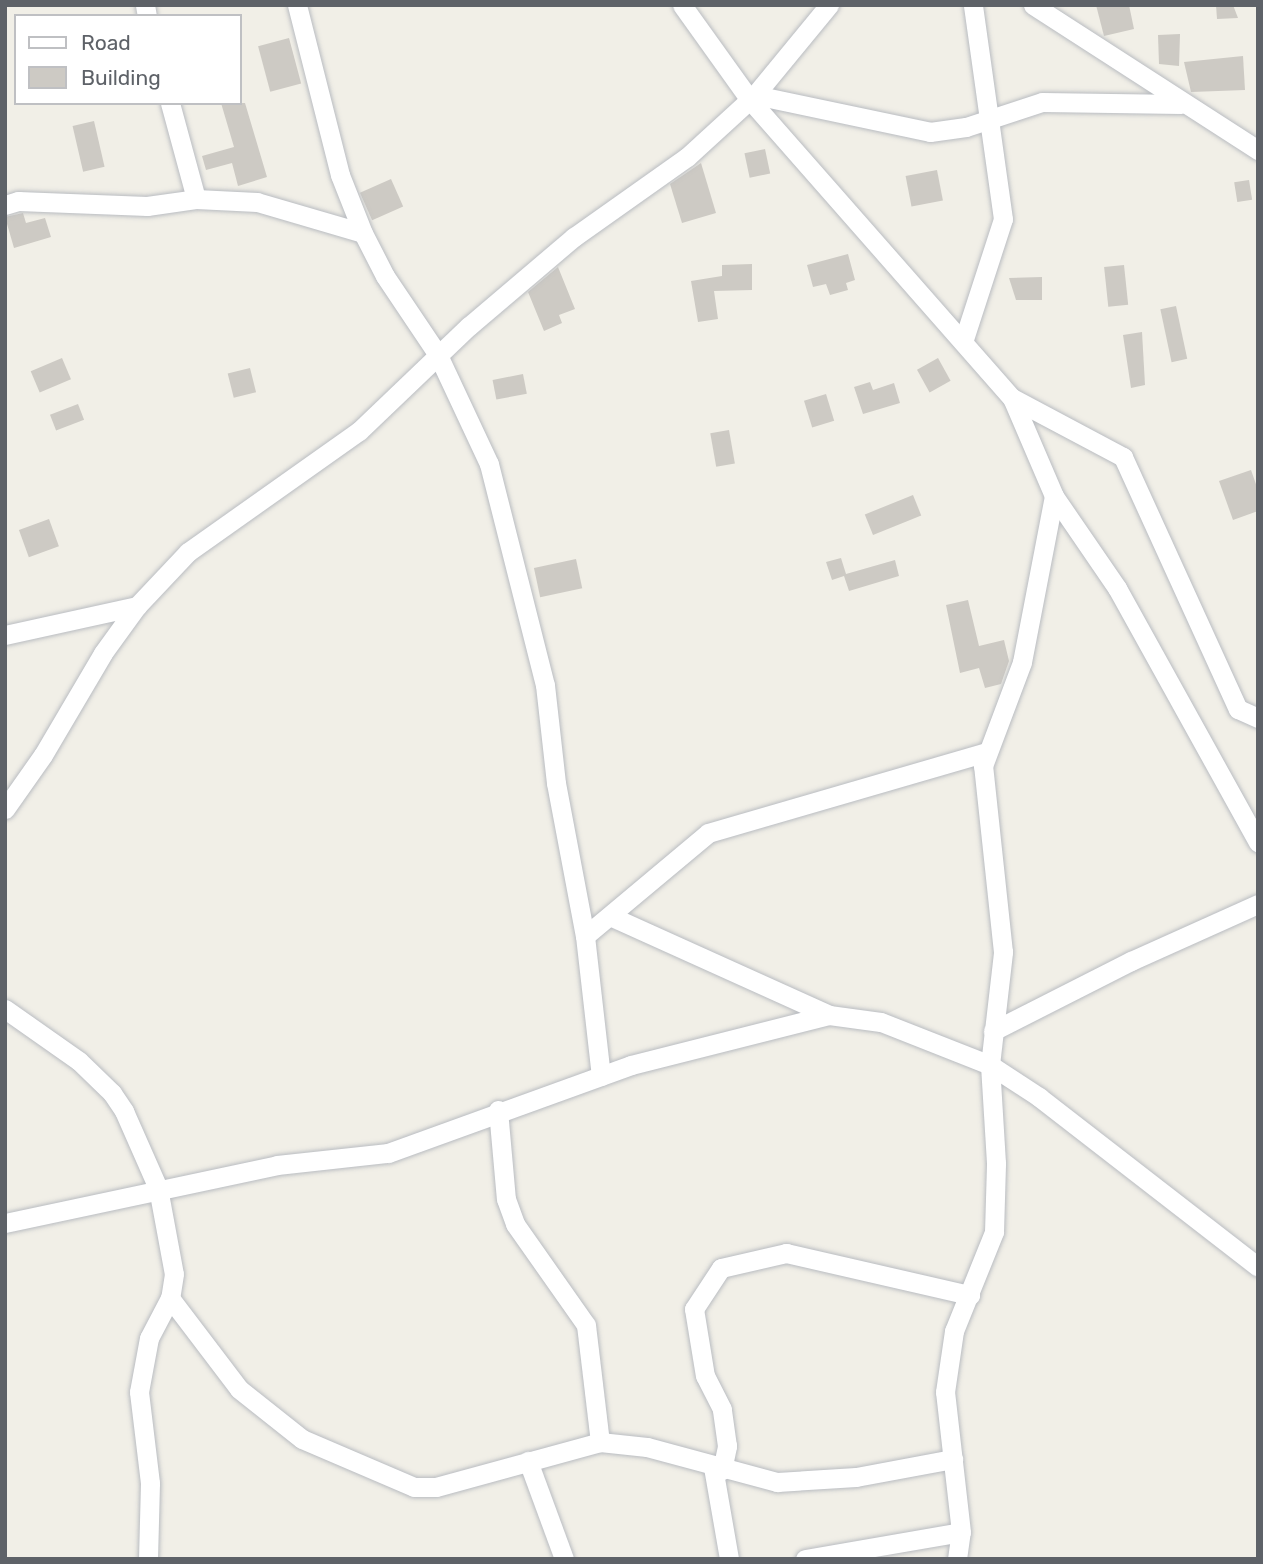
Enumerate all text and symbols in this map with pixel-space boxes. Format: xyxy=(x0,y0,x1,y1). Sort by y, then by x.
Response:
legend xyxy=(14,14,242,105)
text: Road xyxy=(81,30,131,55)
text: Building xyxy=(81,65,161,90)

